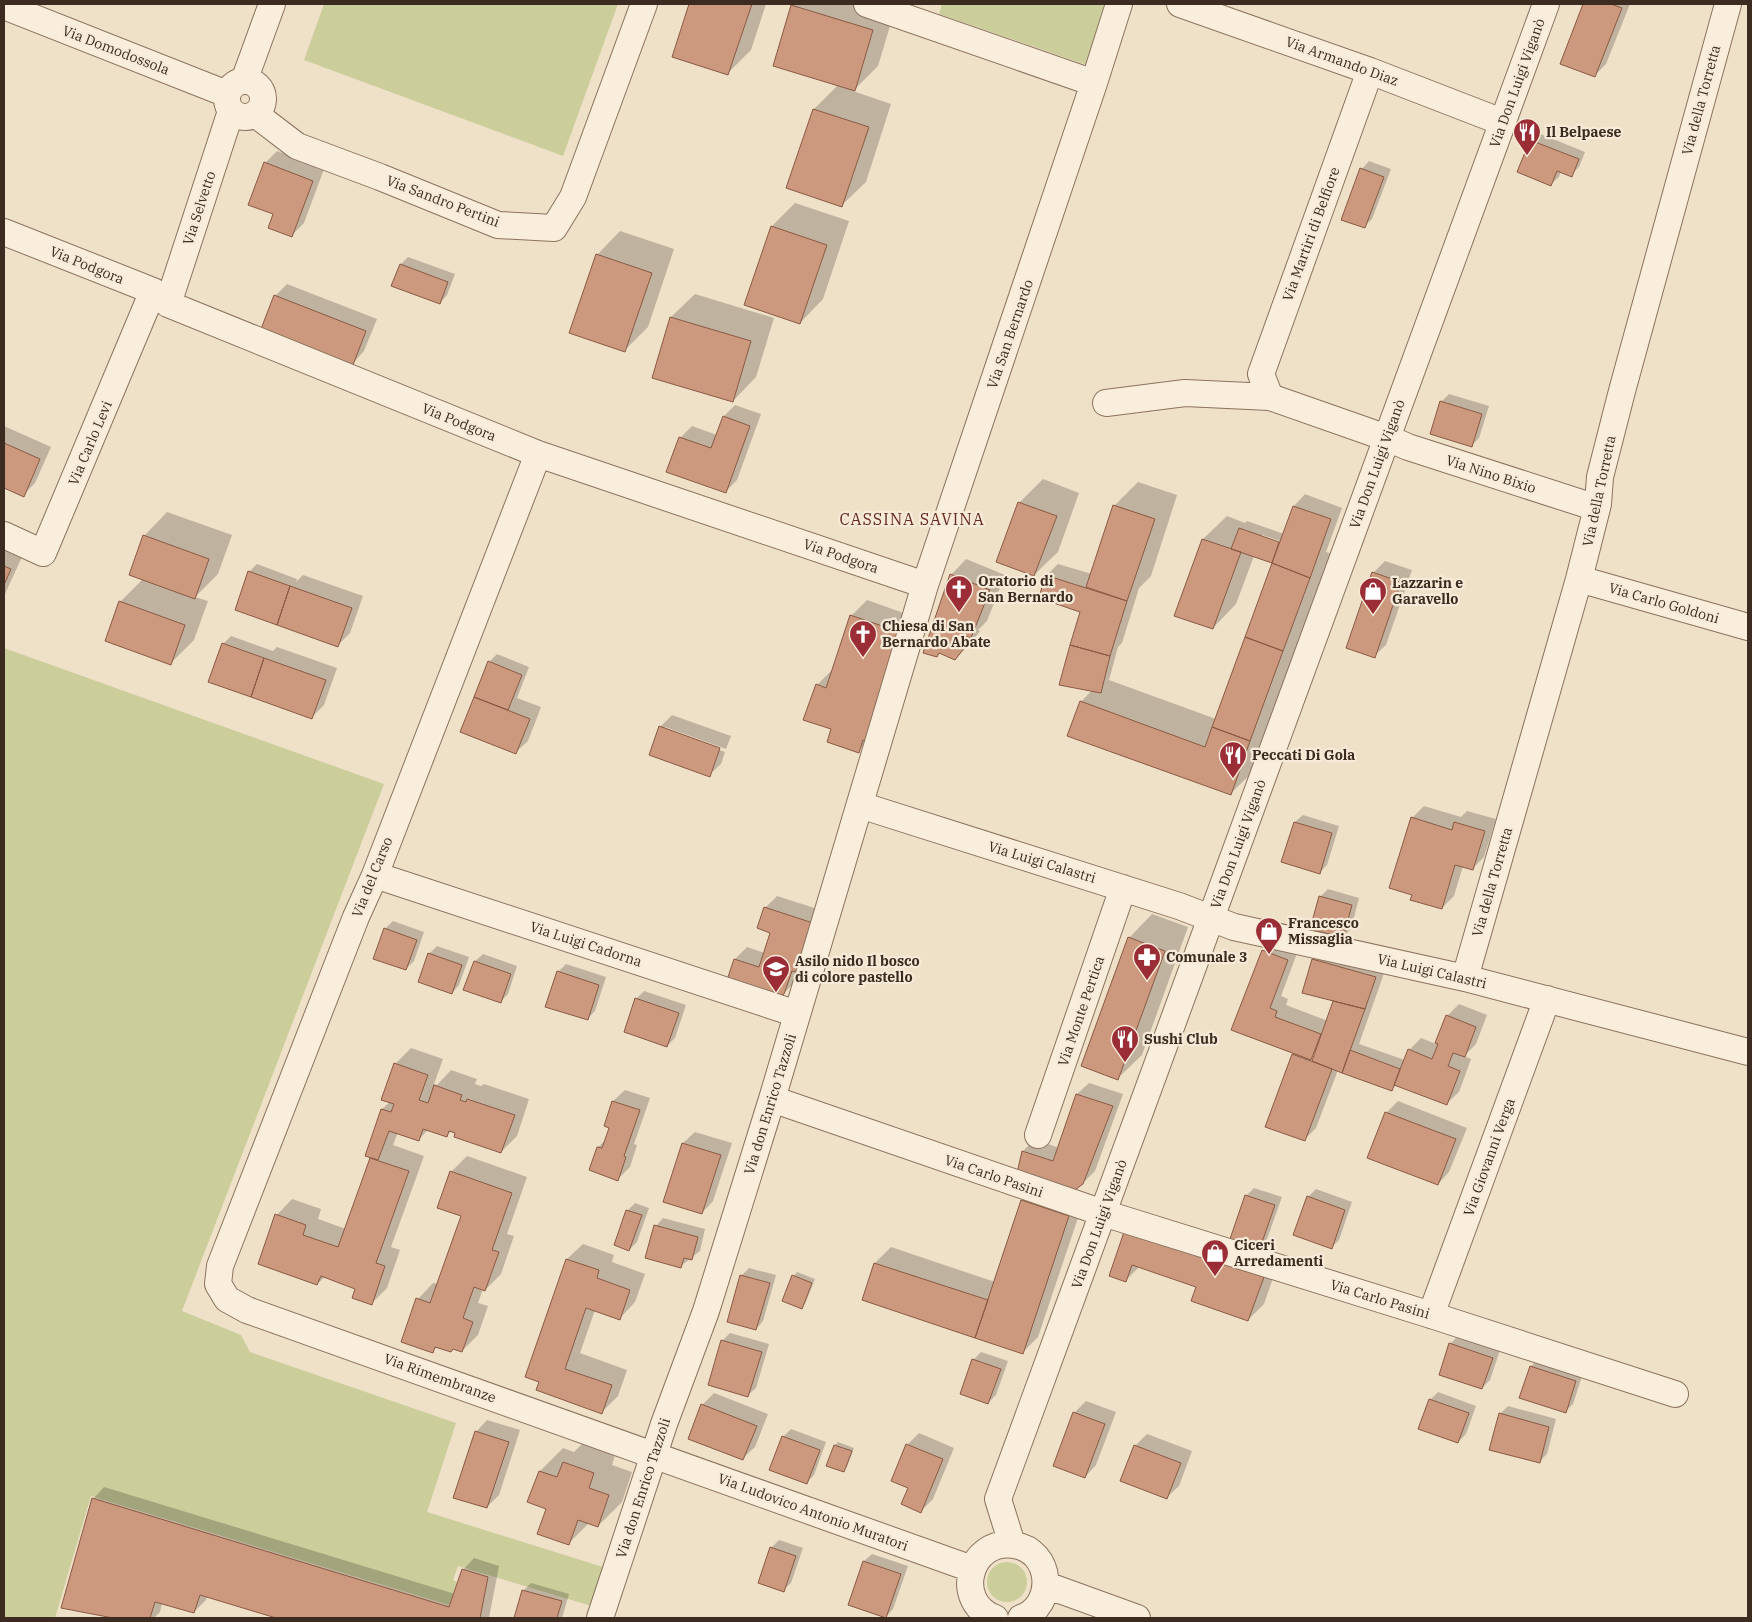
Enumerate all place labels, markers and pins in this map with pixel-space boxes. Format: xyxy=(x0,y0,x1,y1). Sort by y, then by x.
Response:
restaurant icon: Il Belpaese xyxy=(1512,117,1542,156)
place label: Il Belpaese xyxy=(1546,123,1622,141)
place label: Oratorio di San Bernardo xyxy=(978,572,1073,606)
church icon: Oratorio di San Bernardo xyxy=(944,574,974,613)
place label: Lazzarin e Garavello xyxy=(1392,574,1463,608)
shop icon: Lazzarin e Garavello xyxy=(1358,576,1388,615)
place label: Chiesa di San Bernardo Abate xyxy=(882,617,991,651)
church icon: Chiesa di San Bernardo Abate xyxy=(848,619,878,658)
restaurant icon: Peccati Di Gola xyxy=(1218,740,1248,779)
place label: Peccati Di Gola xyxy=(1252,746,1355,764)
place label: Francesco Missaglia xyxy=(1288,914,1359,948)
shop icon: Francesco Missaglia xyxy=(1254,916,1284,955)
pharmacy icon: Comunale 3 xyxy=(1132,942,1162,981)
place label: Comunale 3 xyxy=(1166,948,1247,966)
place label: Asilo nido Il bosco di colore pastello xyxy=(795,952,920,986)
school or university icon: Asilo nido Il bosco di colore pastello xyxy=(761,954,791,993)
restaurant icon: Sushi Club xyxy=(1110,1024,1140,1063)
place label: Sushi Club xyxy=(1144,1030,1218,1048)
place label: Ciceri Arredamenti xyxy=(1234,1236,1324,1270)
shop icon: Ciceri Arredamenti xyxy=(1200,1238,1230,1277)

